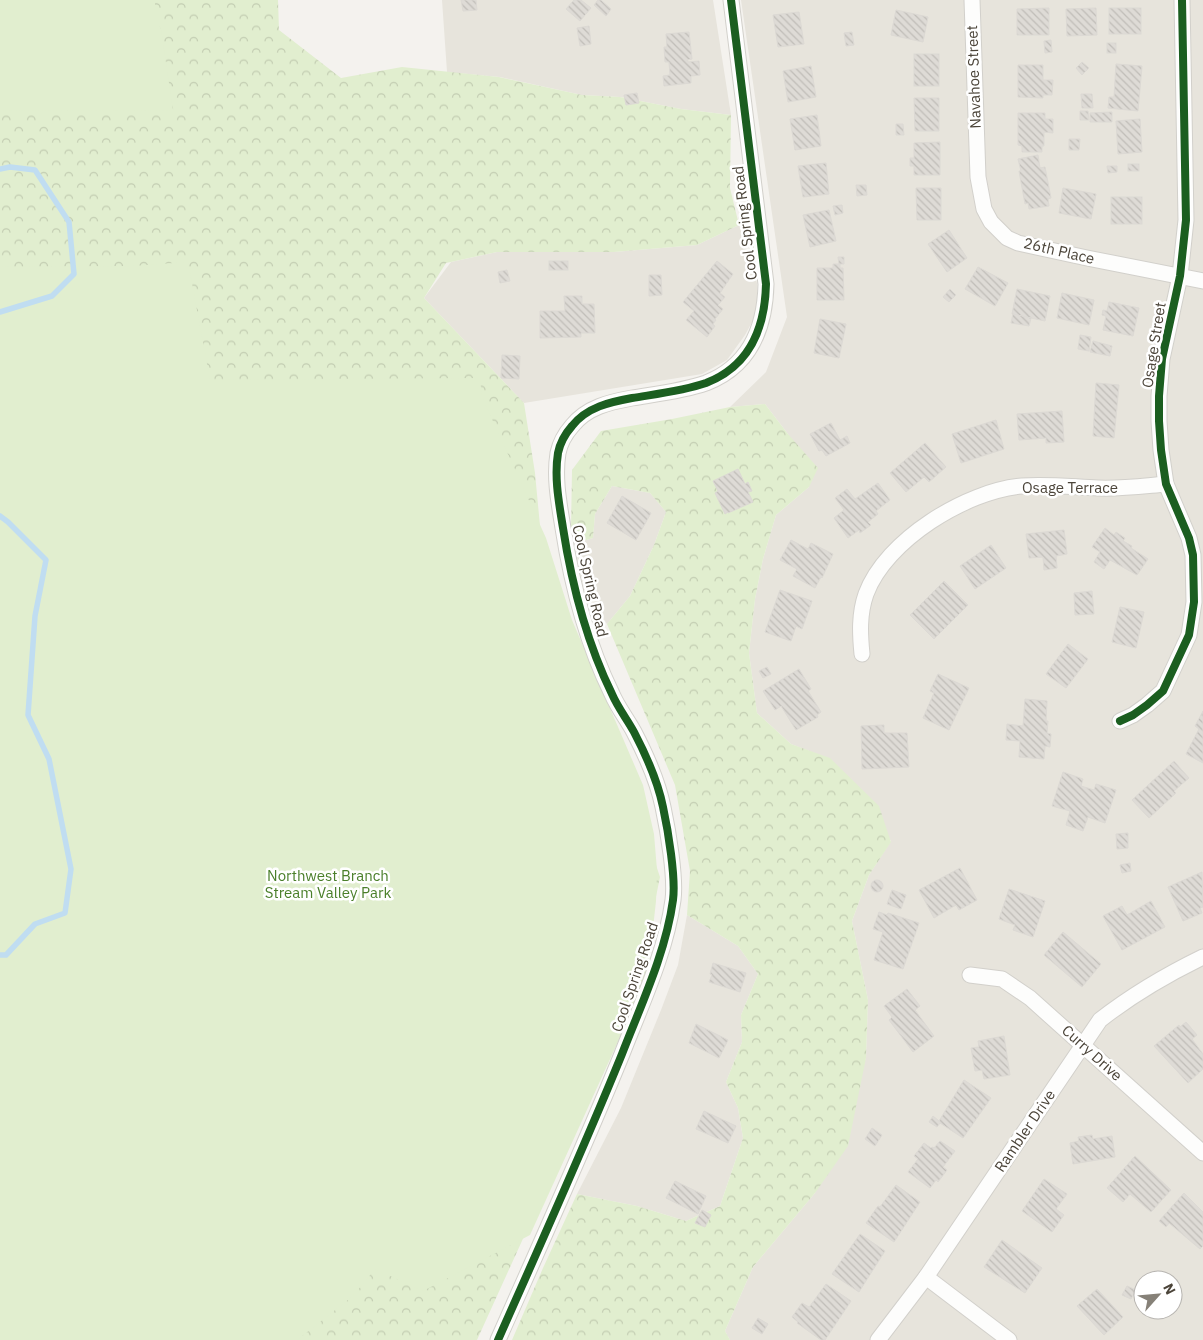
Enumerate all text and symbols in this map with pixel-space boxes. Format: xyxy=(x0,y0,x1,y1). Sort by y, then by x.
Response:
street label: Navahoe Street xyxy=(962,25,985,129)
street label: Cool Spring Road xyxy=(728,165,761,281)
street label: 26th Place xyxy=(1022,233,1096,268)
street label: Osage Street xyxy=(1137,301,1170,389)
street label: Osage Terrace xyxy=(1022,478,1118,497)
street label: Cool Spring Road xyxy=(568,523,613,639)
park label: Northwest Branch Stream Valley Park xyxy=(265,866,391,902)
street label: Cool Spring Road xyxy=(607,919,662,1034)
street label: Curry Drive xyxy=(1058,1021,1127,1085)
street label: Rambler Drive xyxy=(990,1086,1059,1176)
north arrow xyxy=(1133,1270,1183,1320)
text: N xyxy=(1159,1280,1180,1298)

